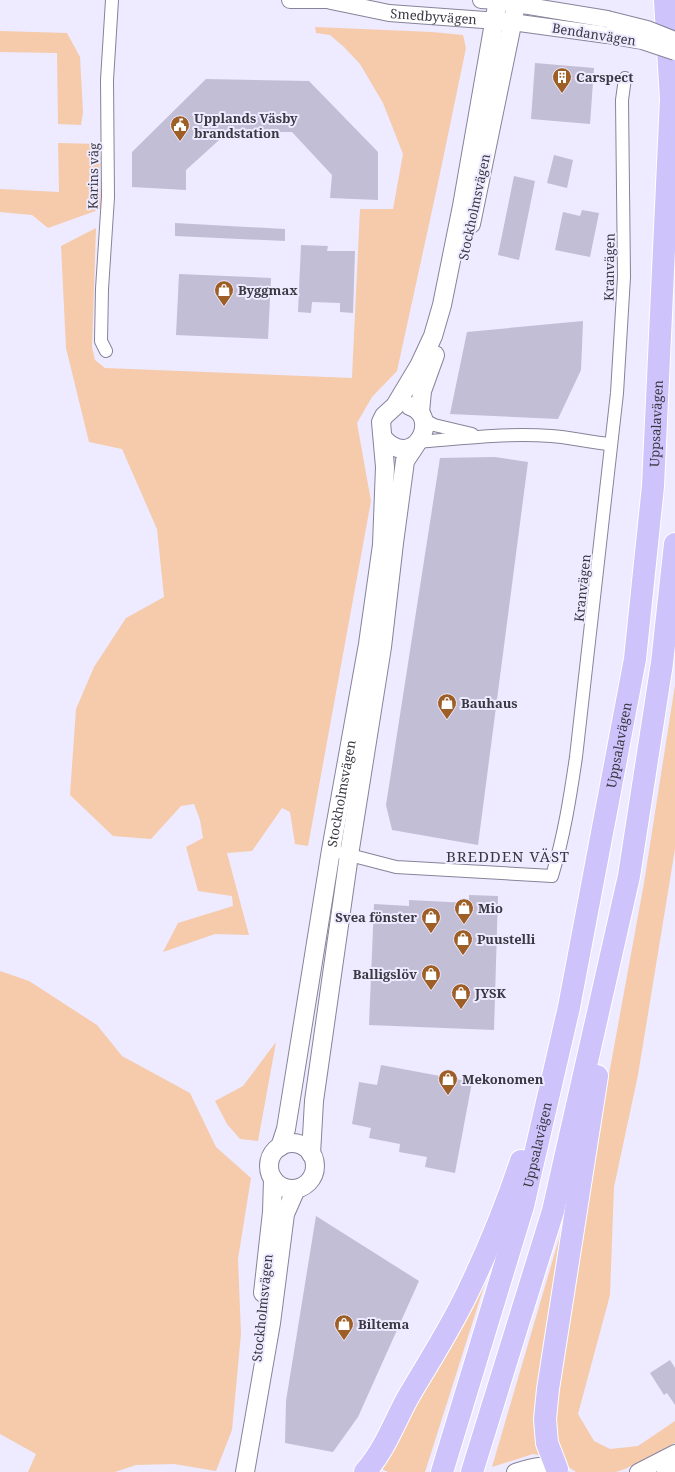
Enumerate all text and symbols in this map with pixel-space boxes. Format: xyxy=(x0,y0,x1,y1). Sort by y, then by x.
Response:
street label: Smedbyvägen xyxy=(390,4,478,28)
street label: Bendanvägen xyxy=(551,18,638,50)
building icon: Carspect xyxy=(551,66,573,94)
place label: Carspect xyxy=(576,68,634,86)
place label: Upplands Väsby brandstation xyxy=(194,109,298,142)
public building icon: Upplands Väsby brandstation xyxy=(169,114,191,142)
street label: Karins väg xyxy=(83,143,103,209)
street label: Stockholmsvägen xyxy=(454,152,494,262)
street label: Kranvägen xyxy=(599,232,619,301)
shop icon: Byggmax xyxy=(213,279,235,307)
place label: Byggmax xyxy=(238,281,298,299)
street label: Uppsalavägen xyxy=(645,379,667,467)
street label: Kranvägen xyxy=(570,553,595,623)
shop icon: Bauhaus xyxy=(436,692,458,720)
place label: Bauhaus xyxy=(461,694,518,712)
street label: Uppsalavägen xyxy=(602,700,636,789)
street label: Stockholmsvägen xyxy=(323,738,360,848)
district label: BREDDEN VÄST xyxy=(446,846,570,866)
shop icon: Mio xyxy=(453,897,475,925)
place label: Mio xyxy=(478,899,503,917)
shop icon: Svea fönster xyxy=(420,906,442,934)
place label: Svea fönster xyxy=(335,908,417,926)
shop icon: Puustelli xyxy=(452,928,474,956)
place label: Puustelli xyxy=(477,930,536,948)
shop icon: Balligslöv xyxy=(420,963,442,991)
place label: Balligslöv xyxy=(353,965,417,983)
shop icon: JYSK xyxy=(450,982,472,1010)
place label: JYSK xyxy=(474,984,506,1002)
shop icon: Mekonomen xyxy=(437,1068,459,1096)
place label: Mekonomen xyxy=(462,1070,544,1088)
street label: Uppsalavägen xyxy=(519,1100,556,1189)
street label: Stockholmsvägen xyxy=(247,1253,277,1363)
shop icon: Biltema xyxy=(333,1313,355,1341)
place label: Biltema xyxy=(358,1315,409,1333)

